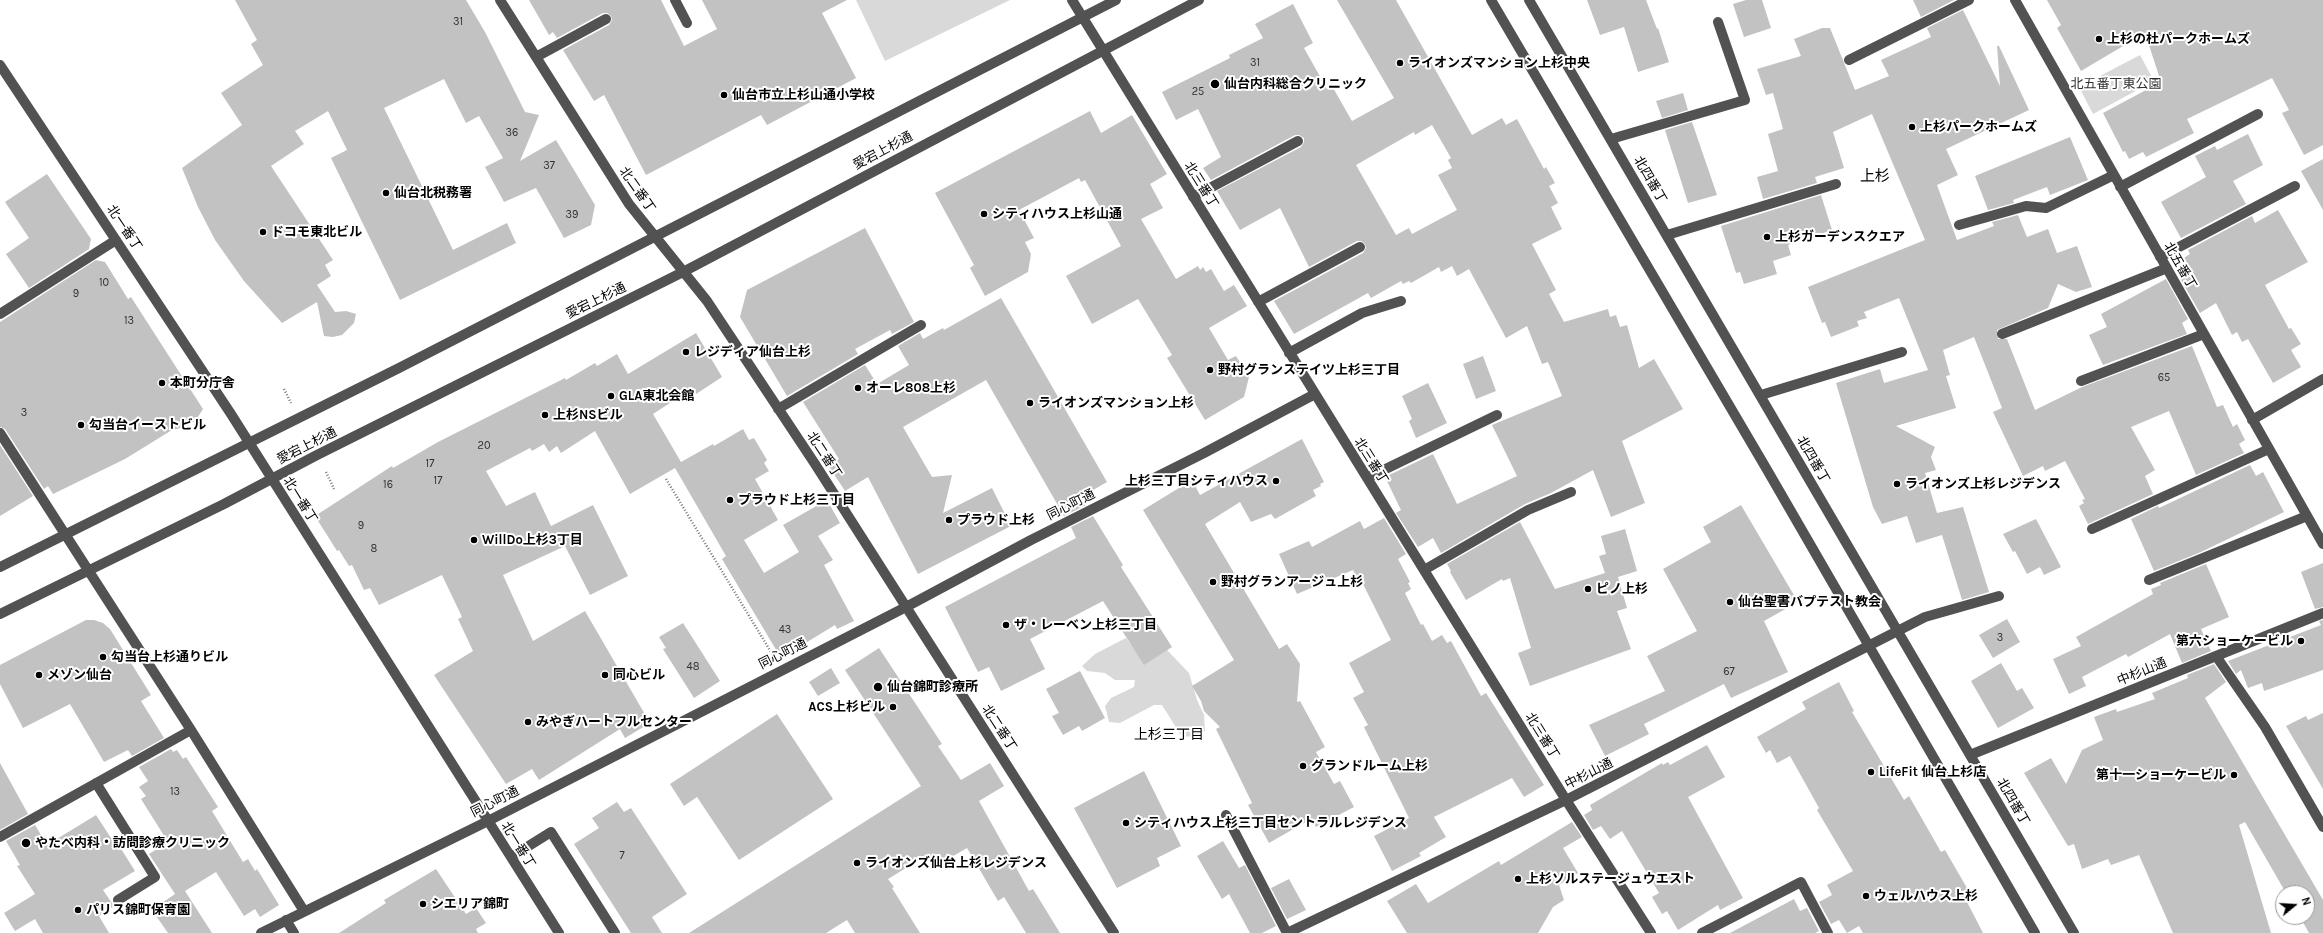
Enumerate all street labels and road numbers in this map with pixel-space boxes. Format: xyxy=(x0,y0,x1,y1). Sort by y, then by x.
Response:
street label: 愛宕上杉通 xyxy=(851,129,915,173)
street label: 北四番丁 xyxy=(1630,154,1670,206)
street label: 北三番丁 xyxy=(1181,159,1221,211)
street label: 北二番丁 xyxy=(616,164,658,216)
street label: 北一番丁 xyxy=(103,202,145,254)
street label: 北五番丁 xyxy=(2160,240,2200,292)
street label: 愛宕上杉通 xyxy=(563,280,629,322)
street label: 愛宕上杉通 xyxy=(275,424,339,468)
street label: 北二番丁 xyxy=(803,429,845,481)
street label: 北四番丁 xyxy=(1793,434,1833,486)
street label: 北三番丁 xyxy=(1351,435,1391,487)
street label: 北一番丁 xyxy=(280,474,320,526)
street label: 同心町通 xyxy=(1044,486,1098,524)
street label: 同心町通 xyxy=(756,635,810,673)
street label: 中杉山通 xyxy=(2115,655,2169,689)
street label: 北二番丁 xyxy=(978,702,1020,754)
street label: 北三番丁 xyxy=(1522,710,1562,762)
street label: 中杉山通 xyxy=(1562,755,1616,793)
street label: 北四番丁 xyxy=(1993,776,2033,828)
street label: 同心町通 xyxy=(468,783,522,821)
street label: 北一番丁 xyxy=(498,819,538,871)

